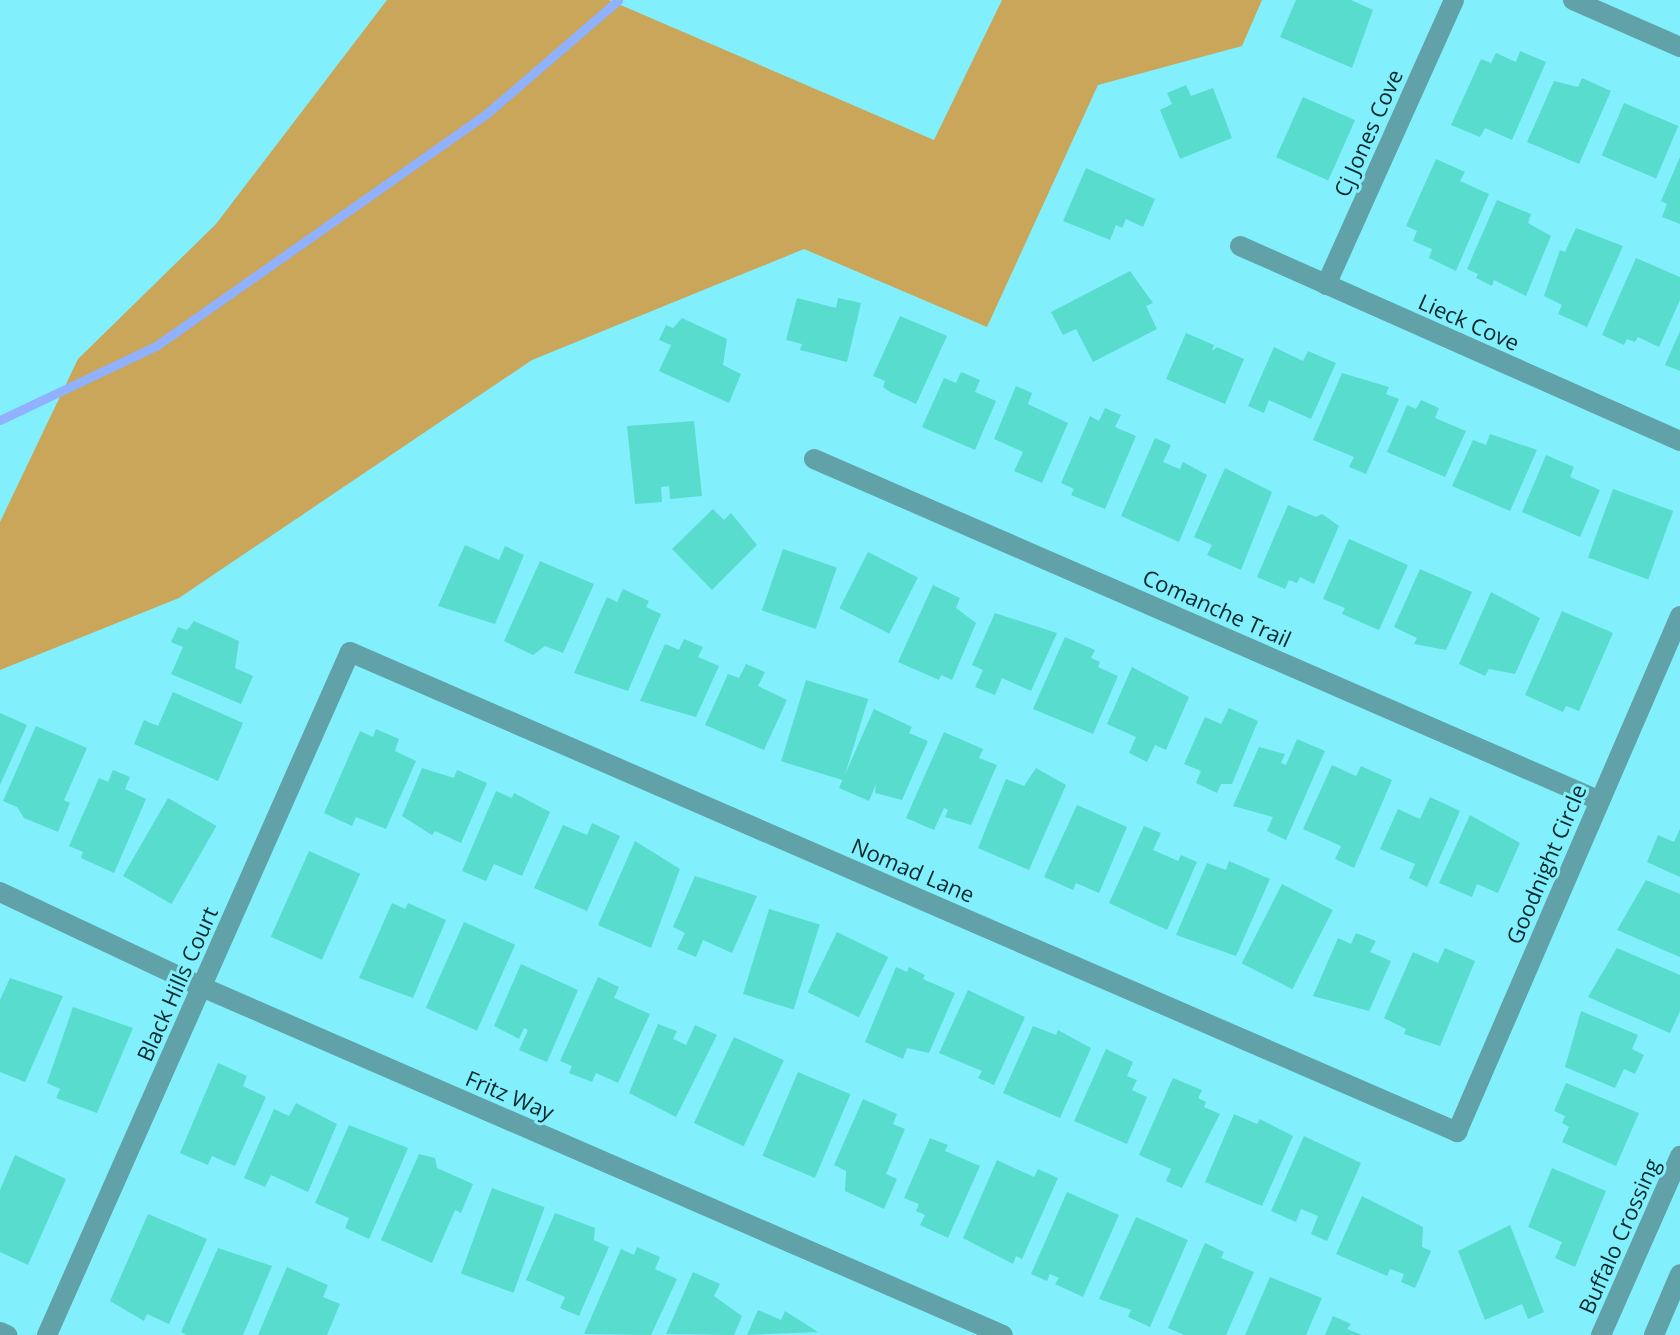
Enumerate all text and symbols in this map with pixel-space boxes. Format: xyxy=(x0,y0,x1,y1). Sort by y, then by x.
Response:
street label: Cj Jones Cove xyxy=(1328,65,1408,201)
street label: Lieck Cove xyxy=(1414,288,1524,356)
street label: Comanche Trail xyxy=(1139,563,1295,653)
street label: Goodnight Circle xyxy=(1500,780,1592,948)
street label: Nomad Lane xyxy=(847,832,979,908)
street label: Black Hills Court xyxy=(131,903,223,1065)
street label: Fritz Way xyxy=(462,1065,558,1125)
street label: Buffalo Crossing xyxy=(1573,1154,1665,1318)

